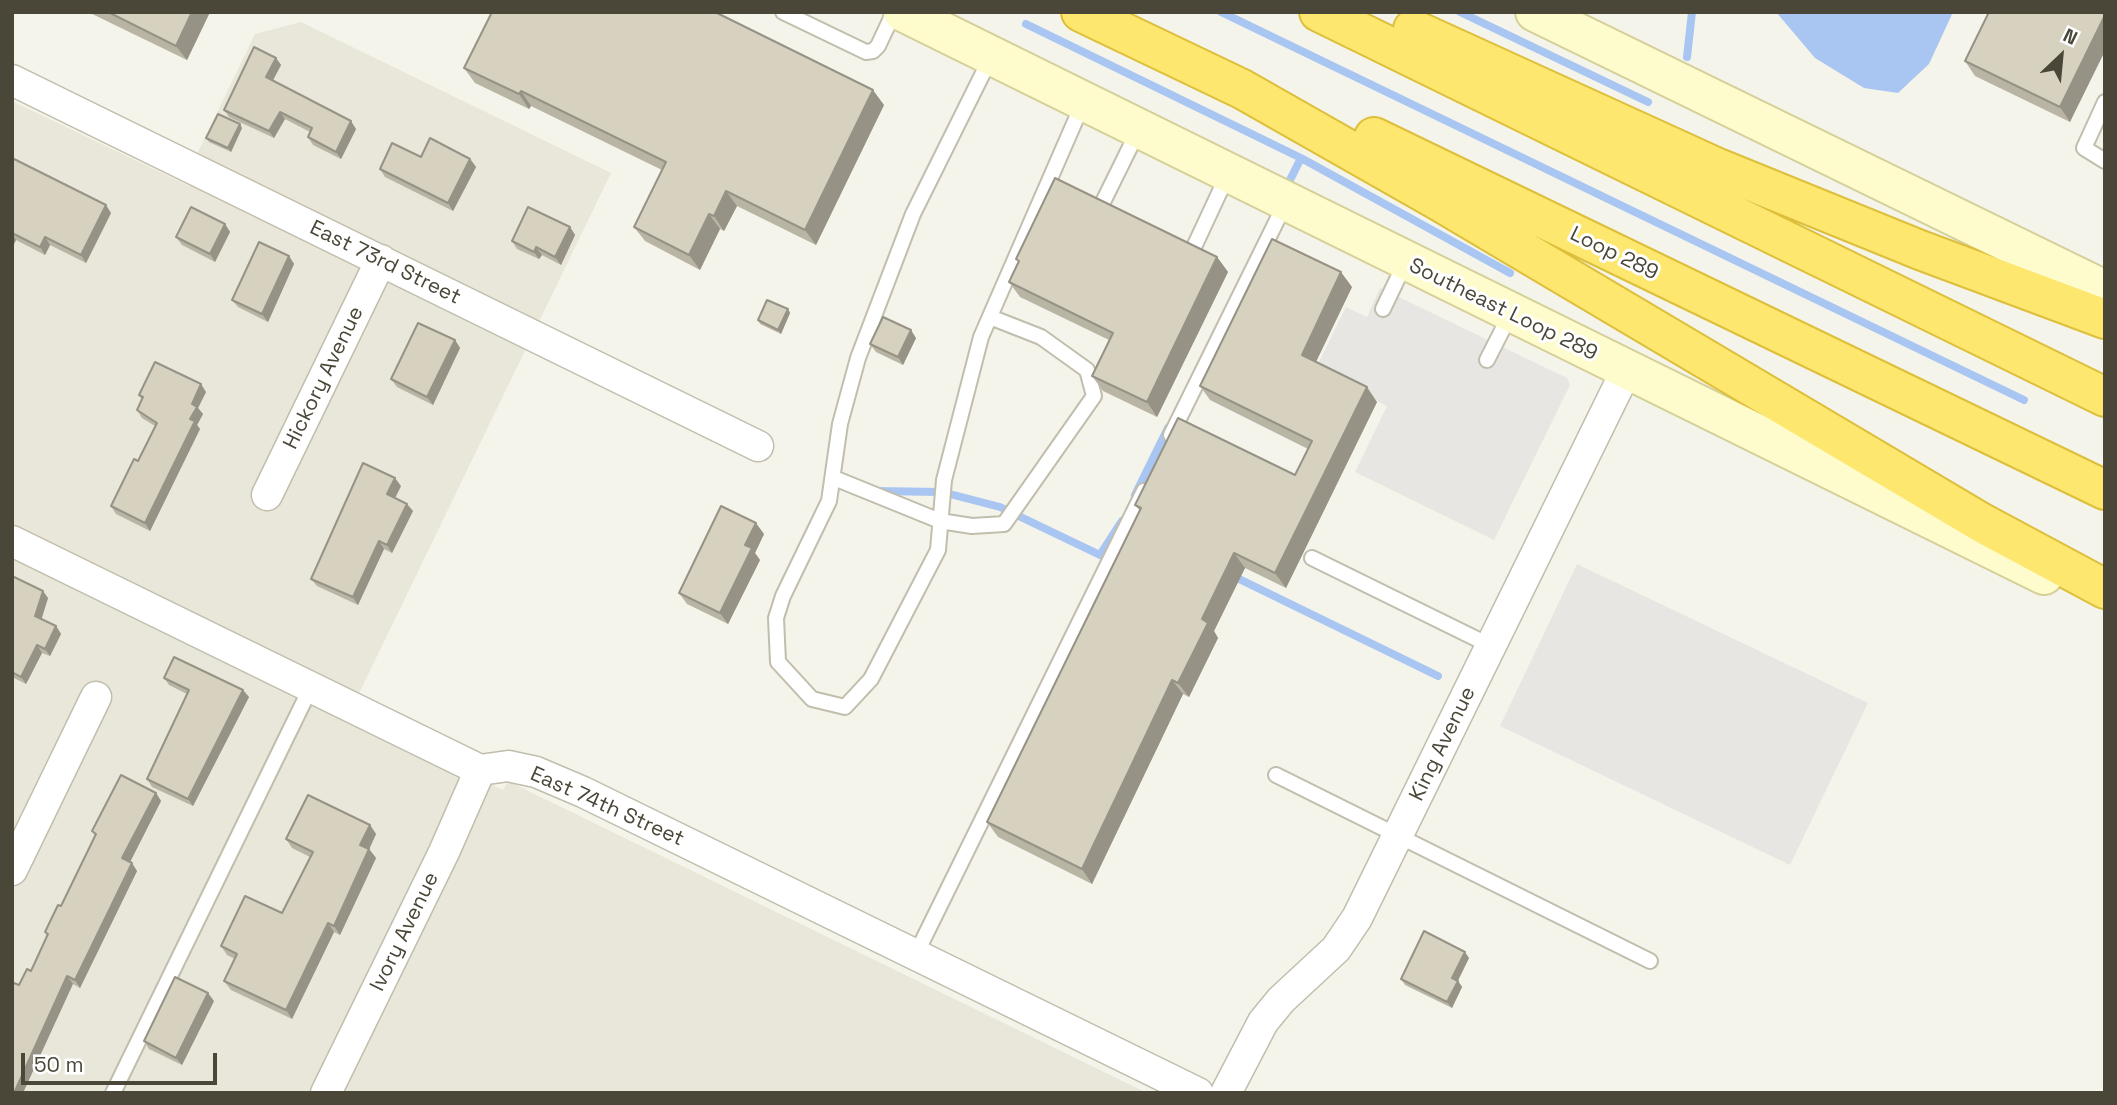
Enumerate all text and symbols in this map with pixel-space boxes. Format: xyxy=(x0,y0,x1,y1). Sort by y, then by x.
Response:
north arrow xyxy=(2026,21,2096,91)
text: N xyxy=(2059,23,2082,51)
street label: East 73rd Street xyxy=(305,216,465,310)
street label: Loop 289 xyxy=(1566,222,1662,286)
street label: Southeast Loop 289 xyxy=(1405,253,1601,367)
street label: Hickory Avenue xyxy=(279,303,369,453)
street label: King Avenue xyxy=(1405,683,1481,805)
street label: East 74th Street xyxy=(526,762,688,852)
street label: Ivory Avenue xyxy=(365,868,445,996)
scale bar xyxy=(24,1038,220,1082)
text: 50 m xyxy=(34,1051,84,1078)

